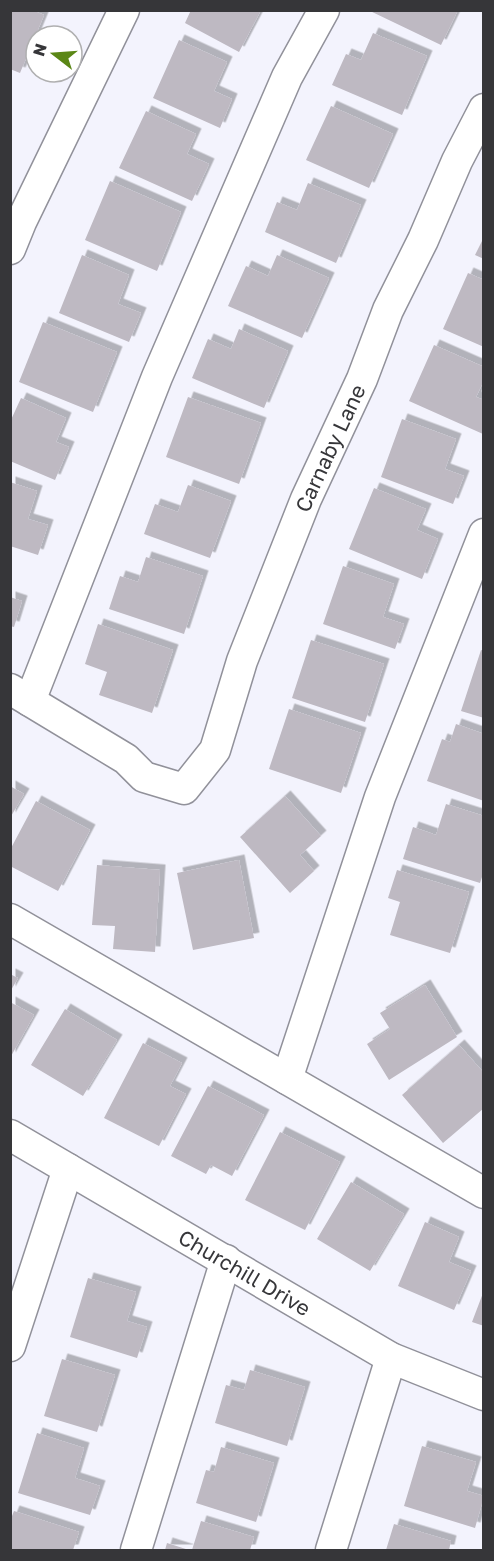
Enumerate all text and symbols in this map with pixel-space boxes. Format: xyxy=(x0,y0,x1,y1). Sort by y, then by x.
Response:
north arrow xyxy=(24,24,84,84)
text: N xyxy=(28,41,51,58)
street label: Carnaby Lane xyxy=(289,380,371,516)
street label: Churchill Drive xyxy=(174,1224,315,1321)

